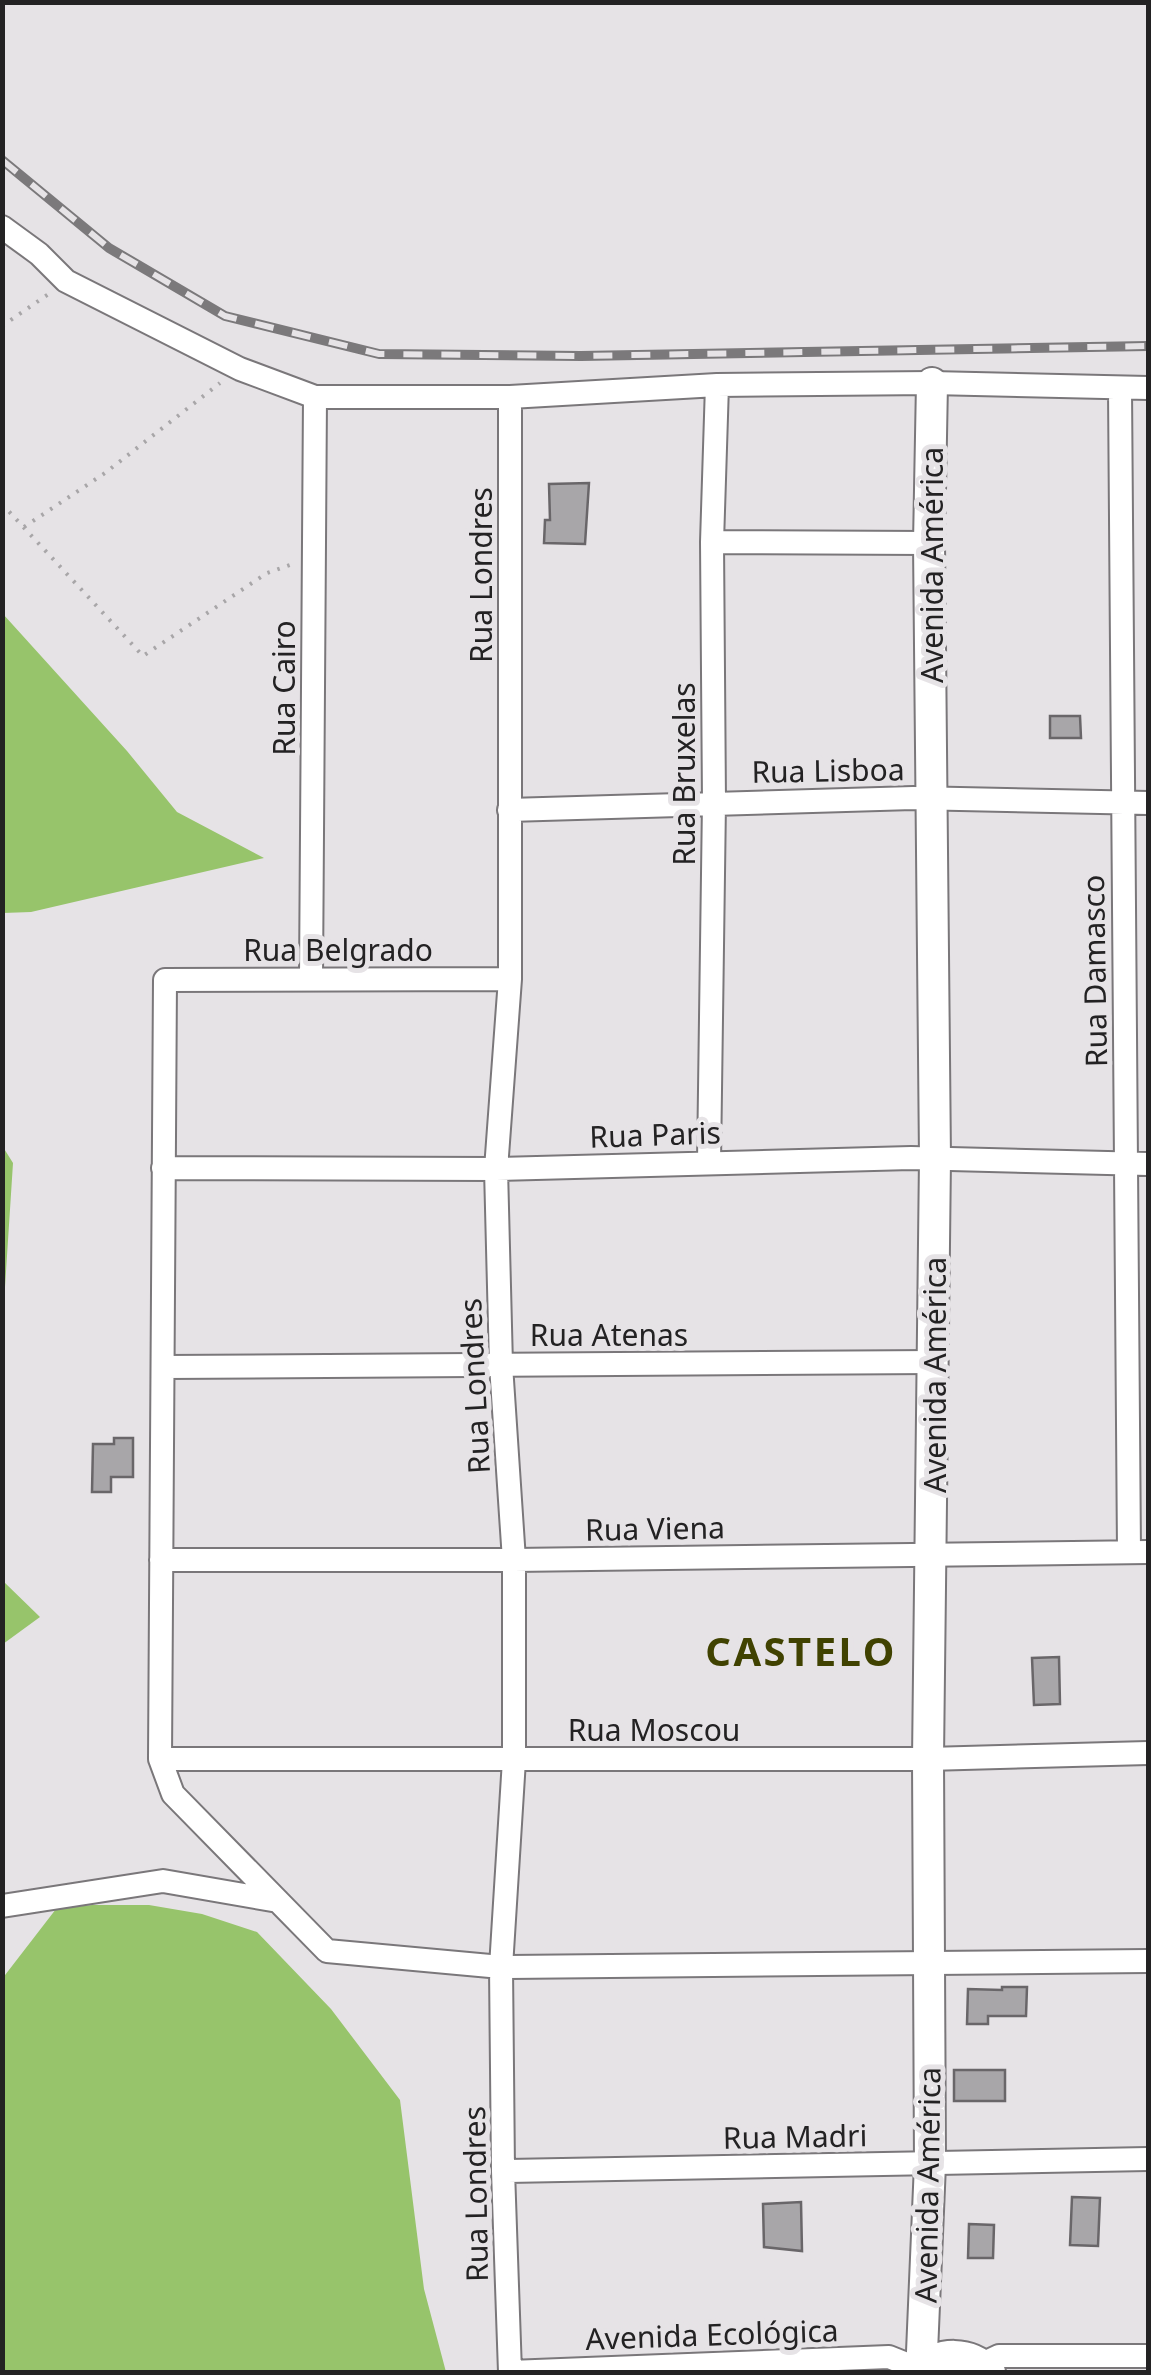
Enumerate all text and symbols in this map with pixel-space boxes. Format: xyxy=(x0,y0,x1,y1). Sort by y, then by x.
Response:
street label: Avenida América xyxy=(911,447,952,683)
street label: Rua Londres xyxy=(460,487,501,663)
street label: Rua Cairo xyxy=(263,620,304,756)
street label: Rua Bruxelas xyxy=(663,682,704,866)
street label: Rua Lisboa xyxy=(751,748,905,792)
street label: Rua Damasco xyxy=(1072,874,1116,1068)
street label: Rua Belgrado xyxy=(243,929,433,970)
street label: Rua Paris xyxy=(589,1111,721,1157)
street label: Avenida América xyxy=(914,1257,955,1493)
street label: Rua Londres xyxy=(449,1297,499,1475)
street label: Rua Atenas xyxy=(530,1314,688,1355)
street label: Rua Viena xyxy=(585,1506,725,1550)
district label: CASTELO xyxy=(705,1623,897,1678)
street label: Rua Moscou xyxy=(568,1709,740,1750)
street label: Avenida América xyxy=(904,2067,950,2303)
street label: Rua Londres xyxy=(453,2106,497,2282)
street label: Rua Madri xyxy=(722,2114,868,2158)
street label: Avenida Ecológica xyxy=(585,2309,839,2359)

